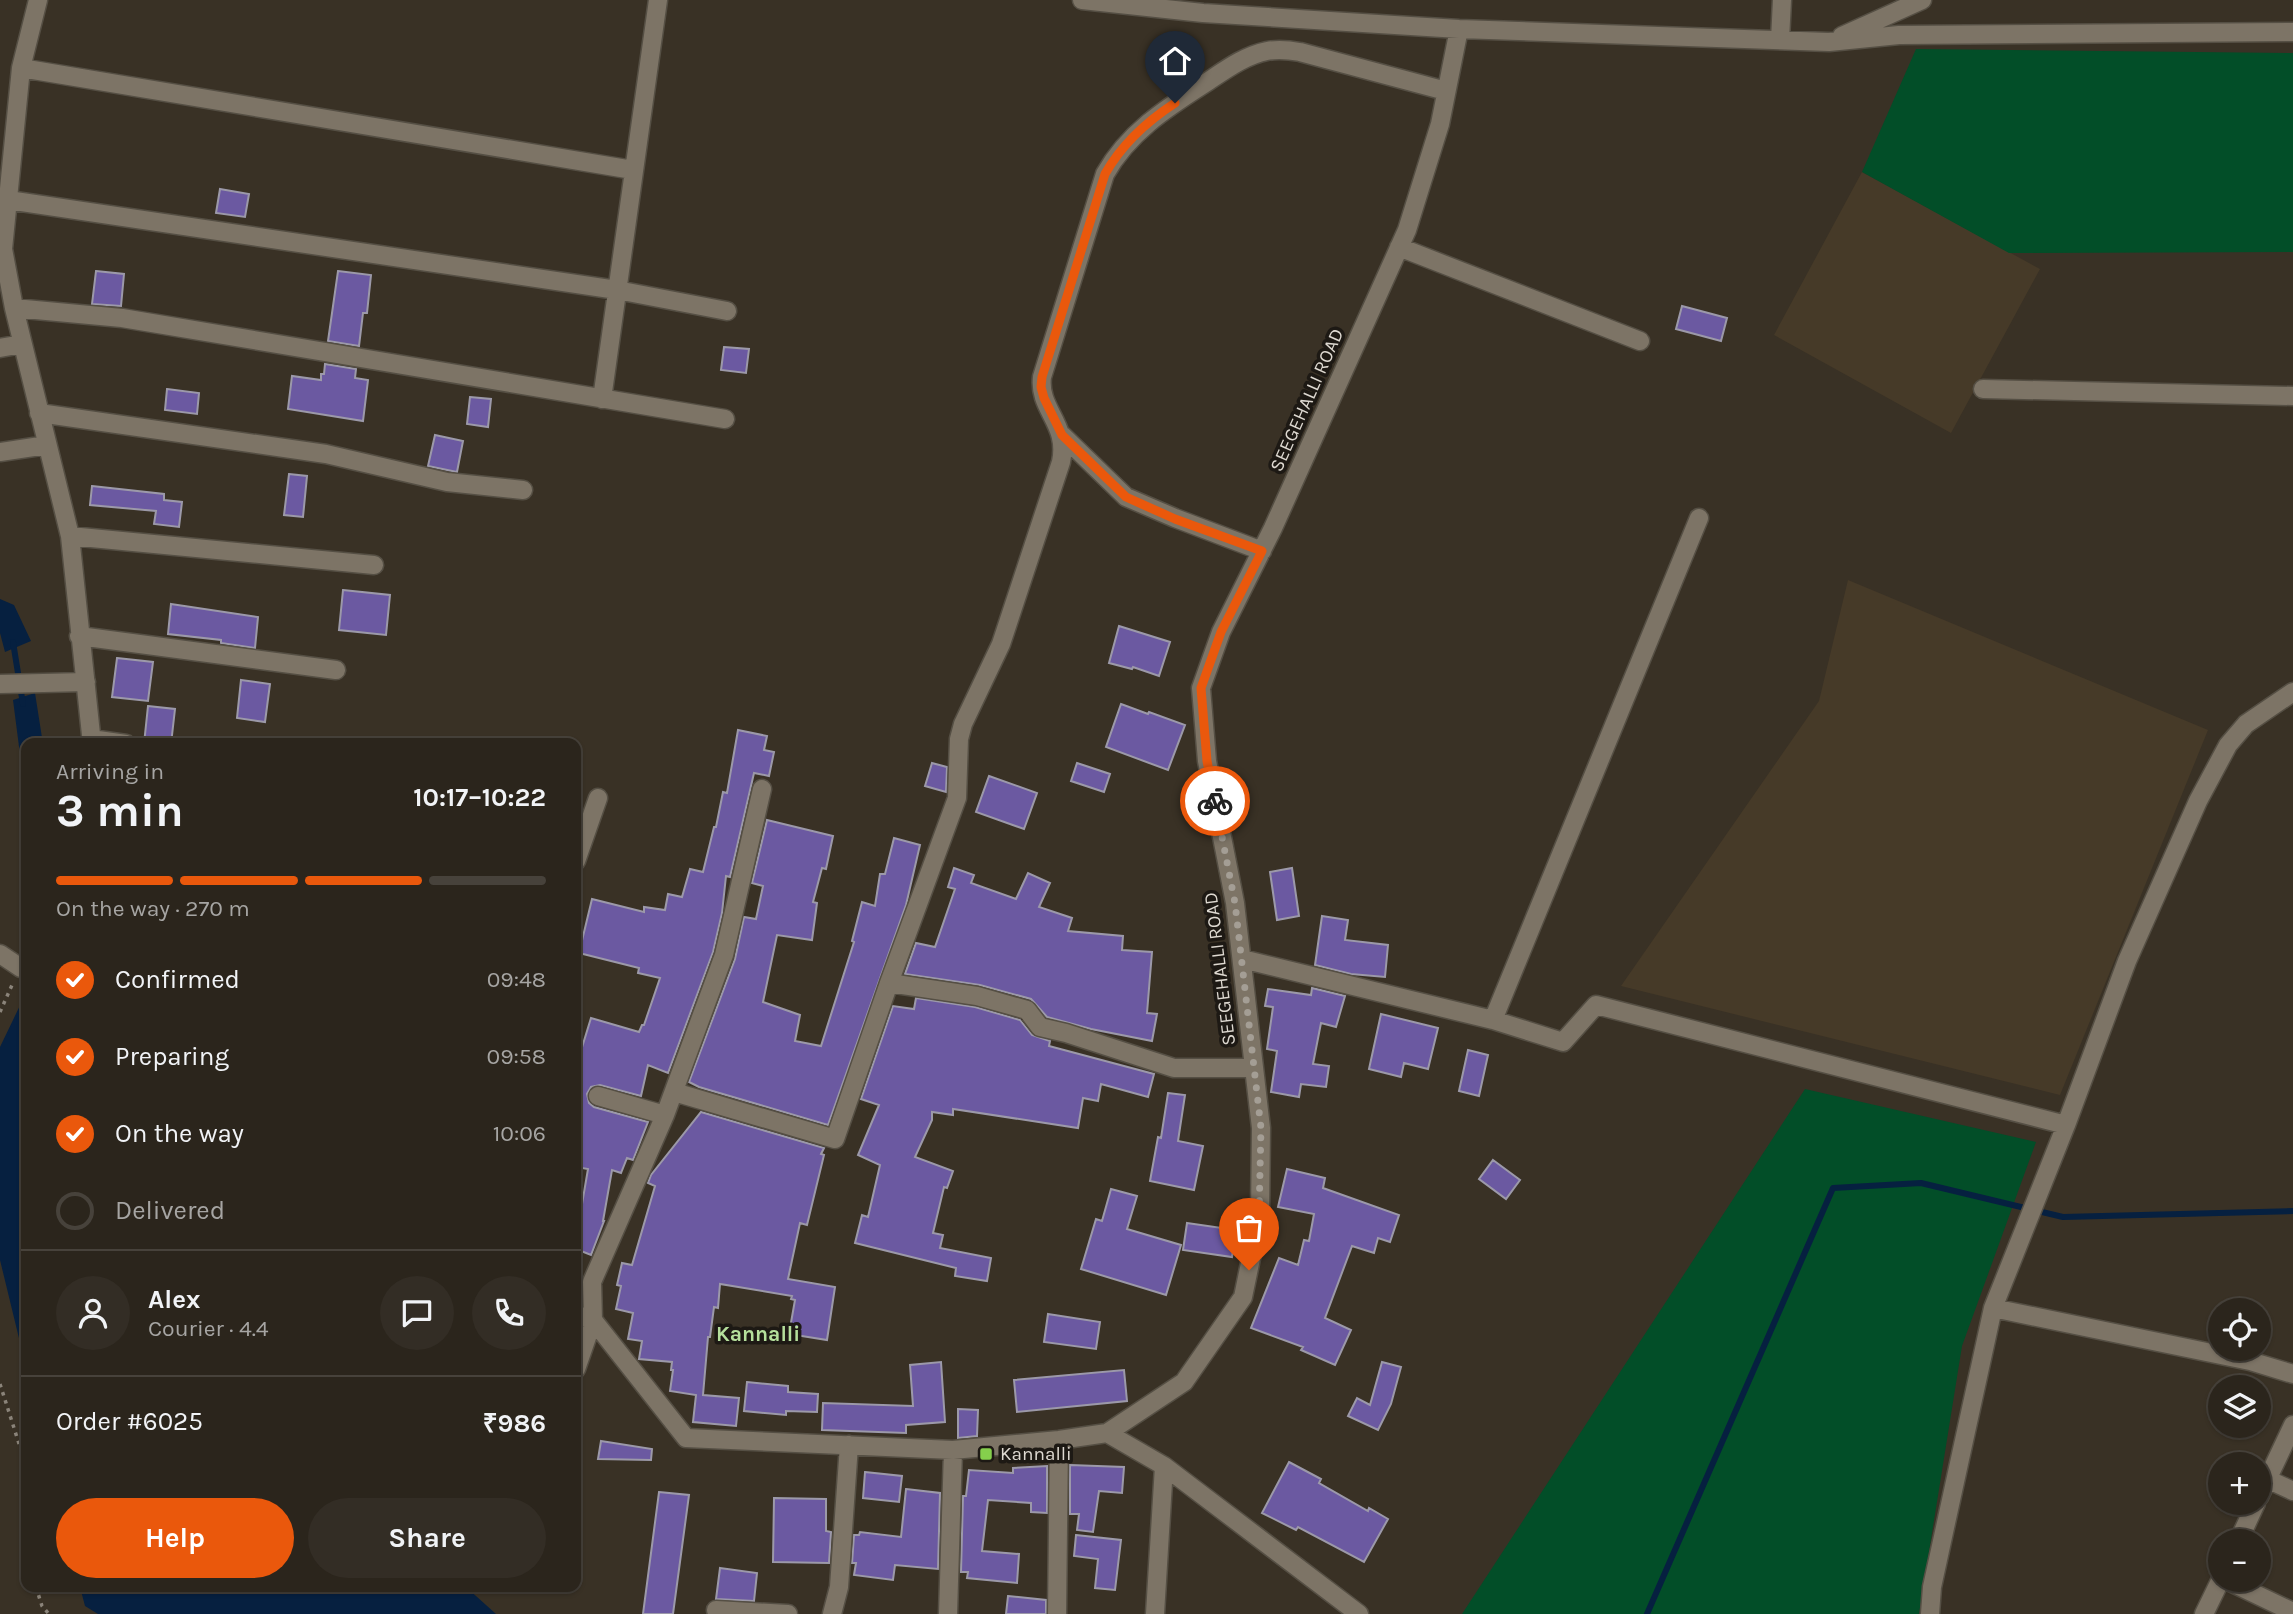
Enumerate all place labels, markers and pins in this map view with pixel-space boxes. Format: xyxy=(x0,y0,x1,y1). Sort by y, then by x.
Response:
pin xyxy=(1145,31,1205,103)
pin xyxy=(1219,1198,1279,1270)
place label: Kannalli xyxy=(1000,1443,1072,1465)
marker: Kannalli xyxy=(978,1446,994,1462)

